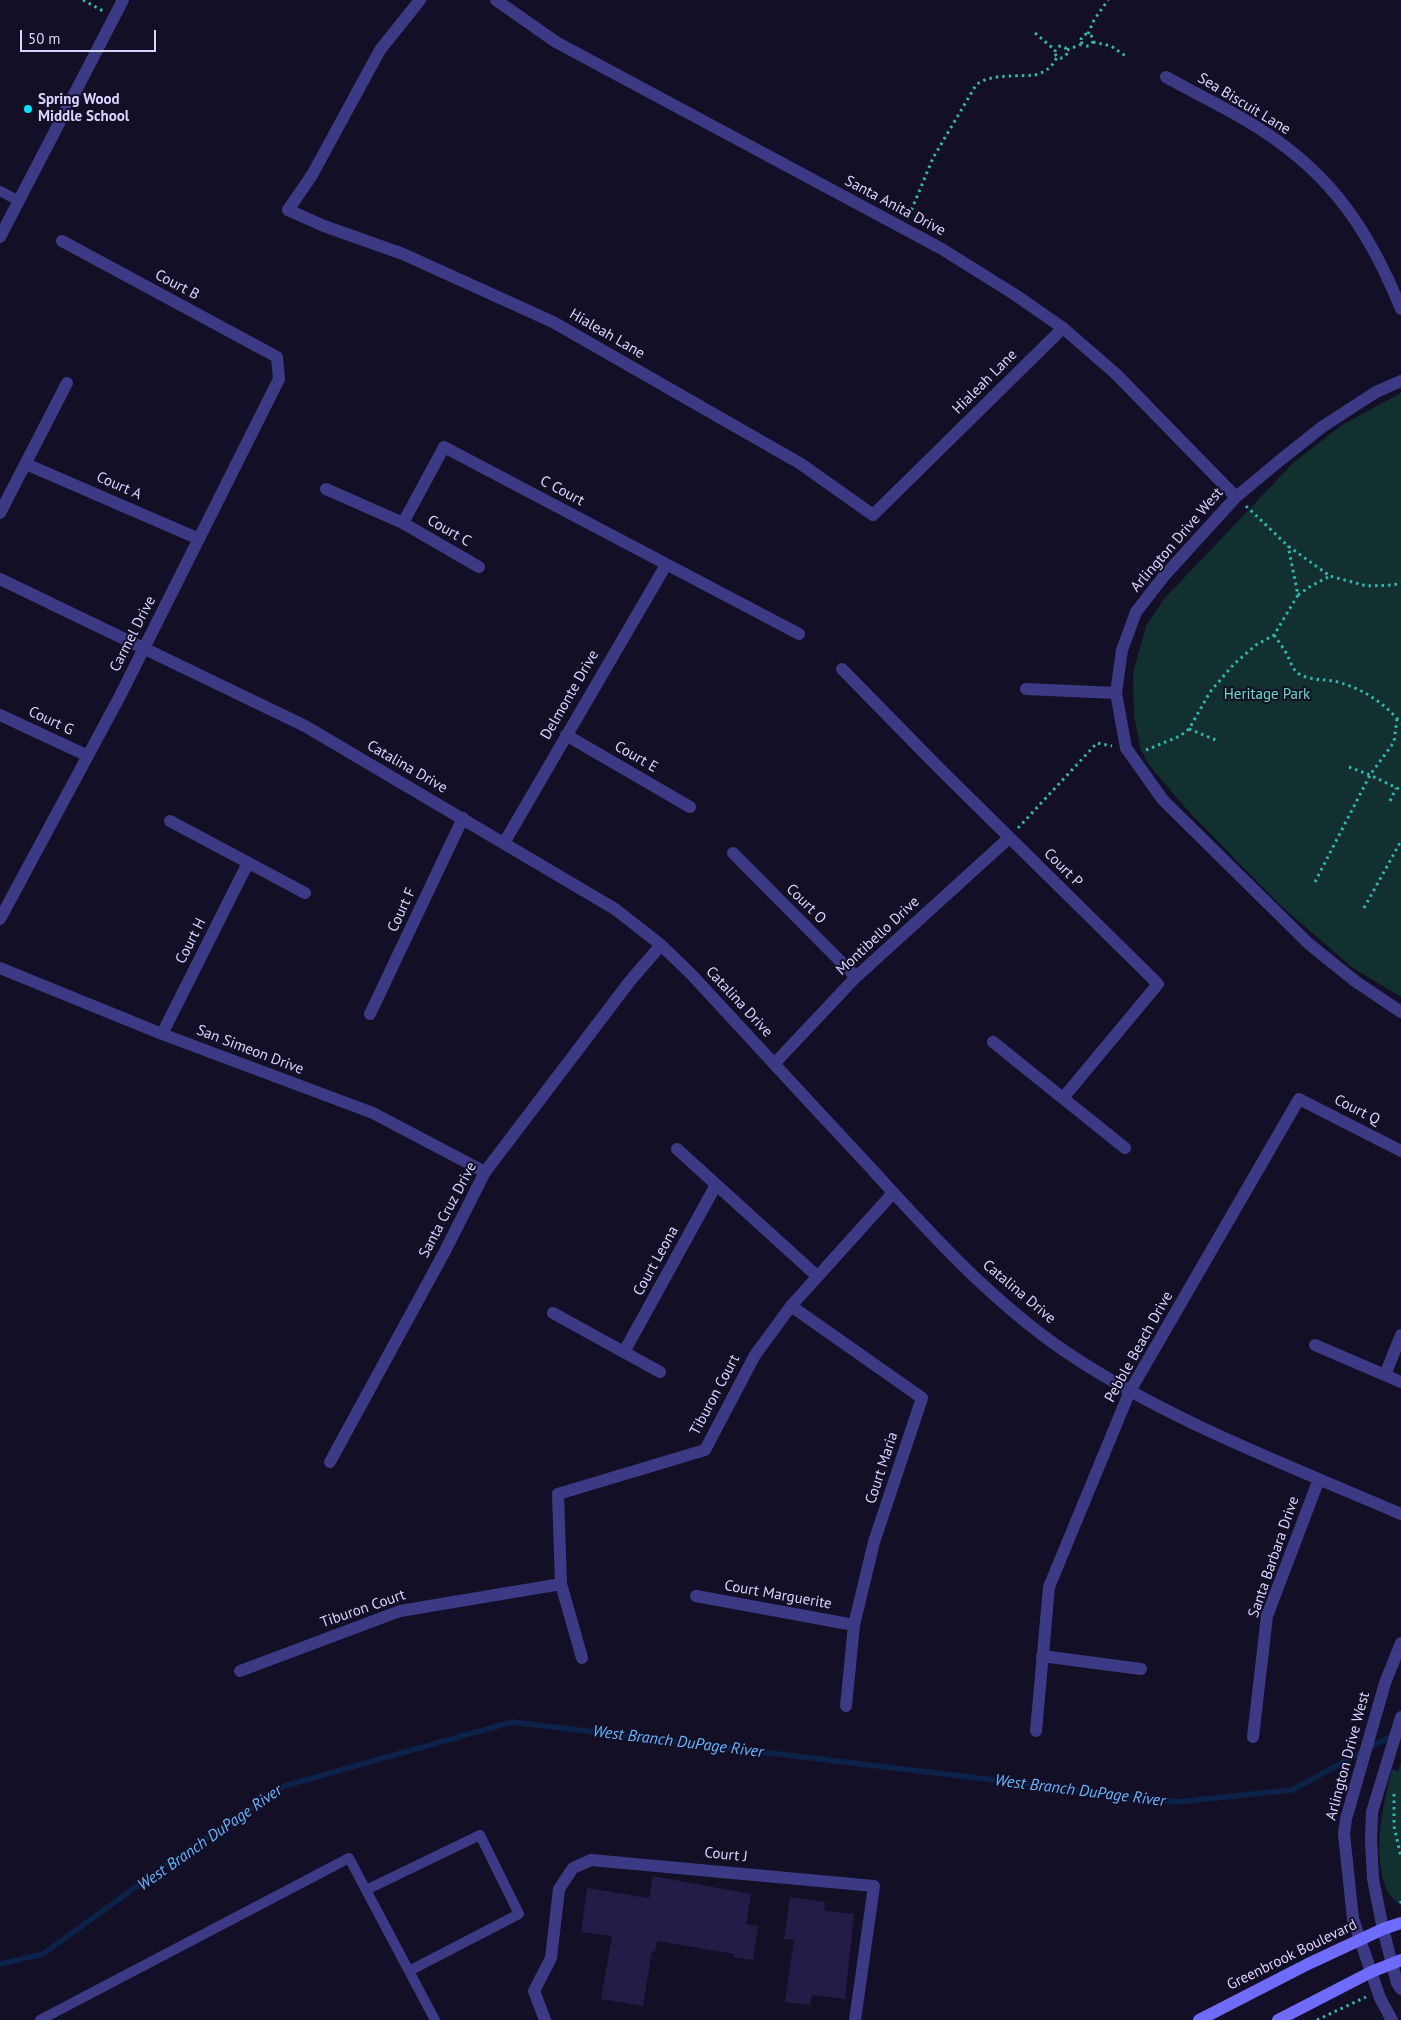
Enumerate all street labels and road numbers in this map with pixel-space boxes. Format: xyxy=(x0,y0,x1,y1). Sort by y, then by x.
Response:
street label: Sea Biscuit Lane xyxy=(1194,69,1294,139)
street label: Santa Anita Drive xyxy=(842,172,948,240)
street label: Court B xyxy=(152,266,202,304)
street label: Hialeah Lane xyxy=(566,305,648,363)
street label: Hialeah Lane xyxy=(949,346,1021,418)
street label: Court A xyxy=(94,468,144,504)
street label: C Court xyxy=(537,472,587,510)
street label: Arlington Drive West xyxy=(1127,484,1227,596)
street label: Court C xyxy=(424,511,474,551)
street label: Carmel Drive xyxy=(106,593,160,675)
street label: Delmonte Drive xyxy=(537,647,603,743)
street label: Court G xyxy=(25,703,77,739)
street label: Catalina Drive xyxy=(364,737,450,797)
street label: Court E xyxy=(611,737,661,777)
street label: Court P xyxy=(1040,845,1086,891)
street label: Court O xyxy=(782,880,830,928)
street label: Court F xyxy=(384,885,420,935)
street label: Montibello Drive xyxy=(833,893,923,979)
street label: Court H xyxy=(172,915,210,967)
street label: Catalina Drive xyxy=(702,963,776,1041)
street label: San Simeon Drive xyxy=(194,1021,306,1079)
street label: Court Q xyxy=(1331,1091,1383,1129)
street label: Santa Cruz Drive xyxy=(415,1159,481,1261)
street label: Court Leona xyxy=(630,1223,682,1299)
street label: Catalina Drive xyxy=(979,1256,1059,1328)
street label: Pebble Beach Drive xyxy=(1101,1288,1177,1406)
street label: Tiburon Court xyxy=(686,1352,744,1438)
street label: Court Maria xyxy=(862,1430,902,1506)
street label: Santa Barbara Drive xyxy=(1245,1494,1303,1620)
street label: Court Marguerite xyxy=(723,1577,833,1613)
street label: Tiburon Court xyxy=(318,1586,408,1632)
street label: Arlington Drive West xyxy=(1322,1690,1374,1822)
street label: Court J xyxy=(704,1844,748,1866)
street label: Greenbrook Boulevard xyxy=(1224,1916,1360,1994)

